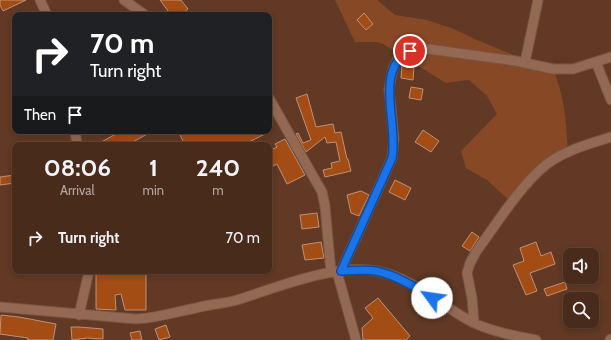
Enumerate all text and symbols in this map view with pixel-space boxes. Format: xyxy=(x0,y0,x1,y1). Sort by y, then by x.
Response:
text: 70 m xyxy=(90,26,154,60)
icon: right xyxy=(24,28,76,80)
pin xyxy=(393,34,427,68)
icon: arrive xyxy=(399,40,421,62)
text: Turn right xyxy=(90,60,161,82)
icon: arrive xyxy=(64,104,86,126)
text: Then xyxy=(24,106,56,124)
text: 08:06 xyxy=(44,153,111,182)
text: 1 xyxy=(149,153,158,182)
text: 240 xyxy=(196,153,240,182)
text: Arrival xyxy=(60,182,95,198)
text: min xyxy=(143,182,164,198)
text: m xyxy=(212,182,224,198)
icon: right xyxy=(24,227,46,249)
text: Turn right xyxy=(58,229,119,247)
text: 70 m xyxy=(226,229,260,247)
map controls xyxy=(563,248,599,328)
button: sound xyxy=(563,248,599,284)
position arrow xyxy=(411,277,453,319)
button: search xyxy=(563,292,599,328)

